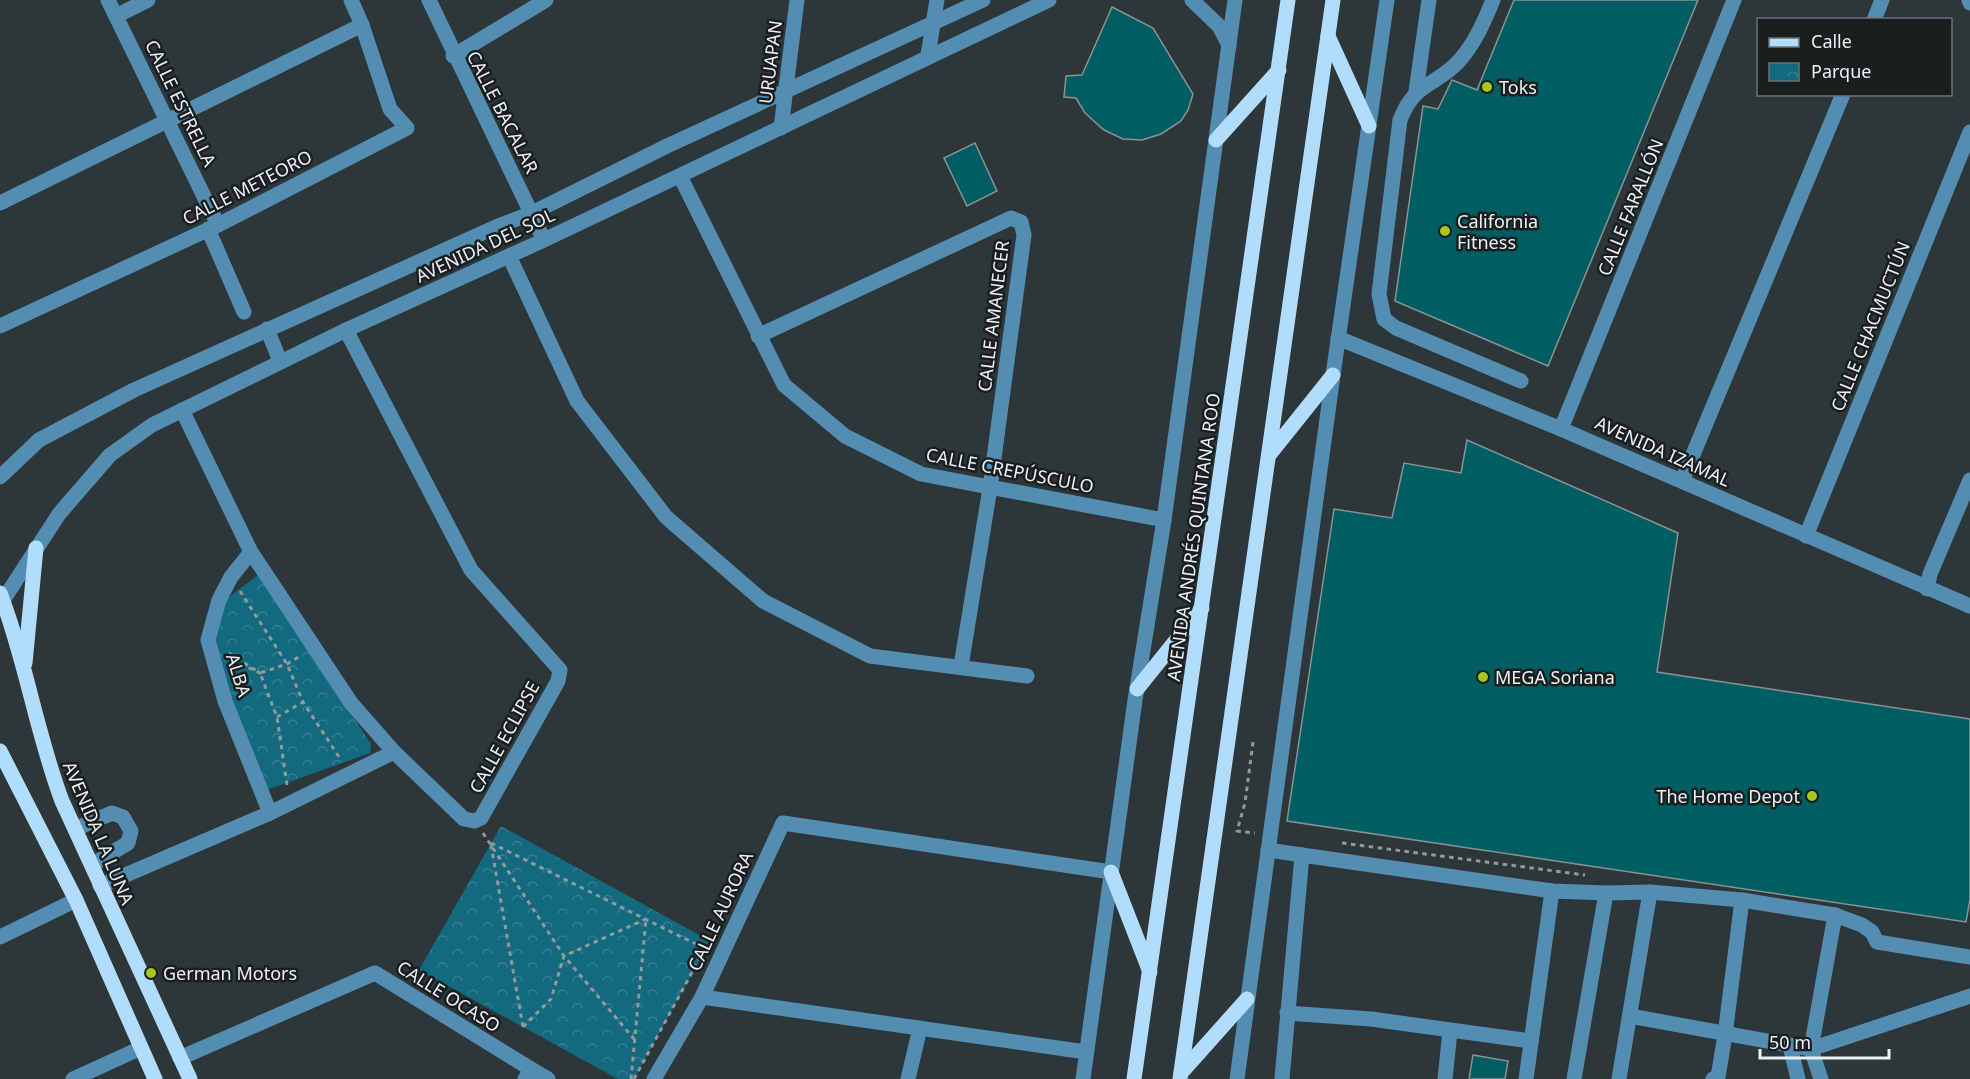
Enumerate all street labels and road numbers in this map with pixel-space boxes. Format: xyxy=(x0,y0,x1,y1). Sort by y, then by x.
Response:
street label: URUAPAN xyxy=(753,19,787,105)
street label: CALLE ESTRELLA xyxy=(140,36,222,171)
street label: CALLE BACALAR xyxy=(462,47,544,177)
street label: CALLE FARALLÓN xyxy=(1592,135,1668,279)
street label: CALLE METEORO xyxy=(178,144,316,230)
street label: AVENIDA DEL SOL xyxy=(412,202,558,288)
street label: CALLE CHACMUCTÚN xyxy=(1825,237,1915,415)
street label: CALLE AMANECER xyxy=(972,239,1014,393)
street label: AVENIDA ANDRÉS QUINTANA ROO xyxy=(1161,391,1225,683)
street label: AVENIDA IZAMAL xyxy=(1592,410,1734,492)
street label: CALLE CREPÚSCULO xyxy=(924,442,1096,498)
street label: ALBA xyxy=(221,650,257,700)
street label: CALLE ECLIPSE xyxy=(463,677,545,797)
street label: AVENIDA LA LUNA xyxy=(58,758,140,909)
street label: CALLE AURORA xyxy=(682,847,758,975)
street label: CALLE OCASO xyxy=(393,955,505,1037)

